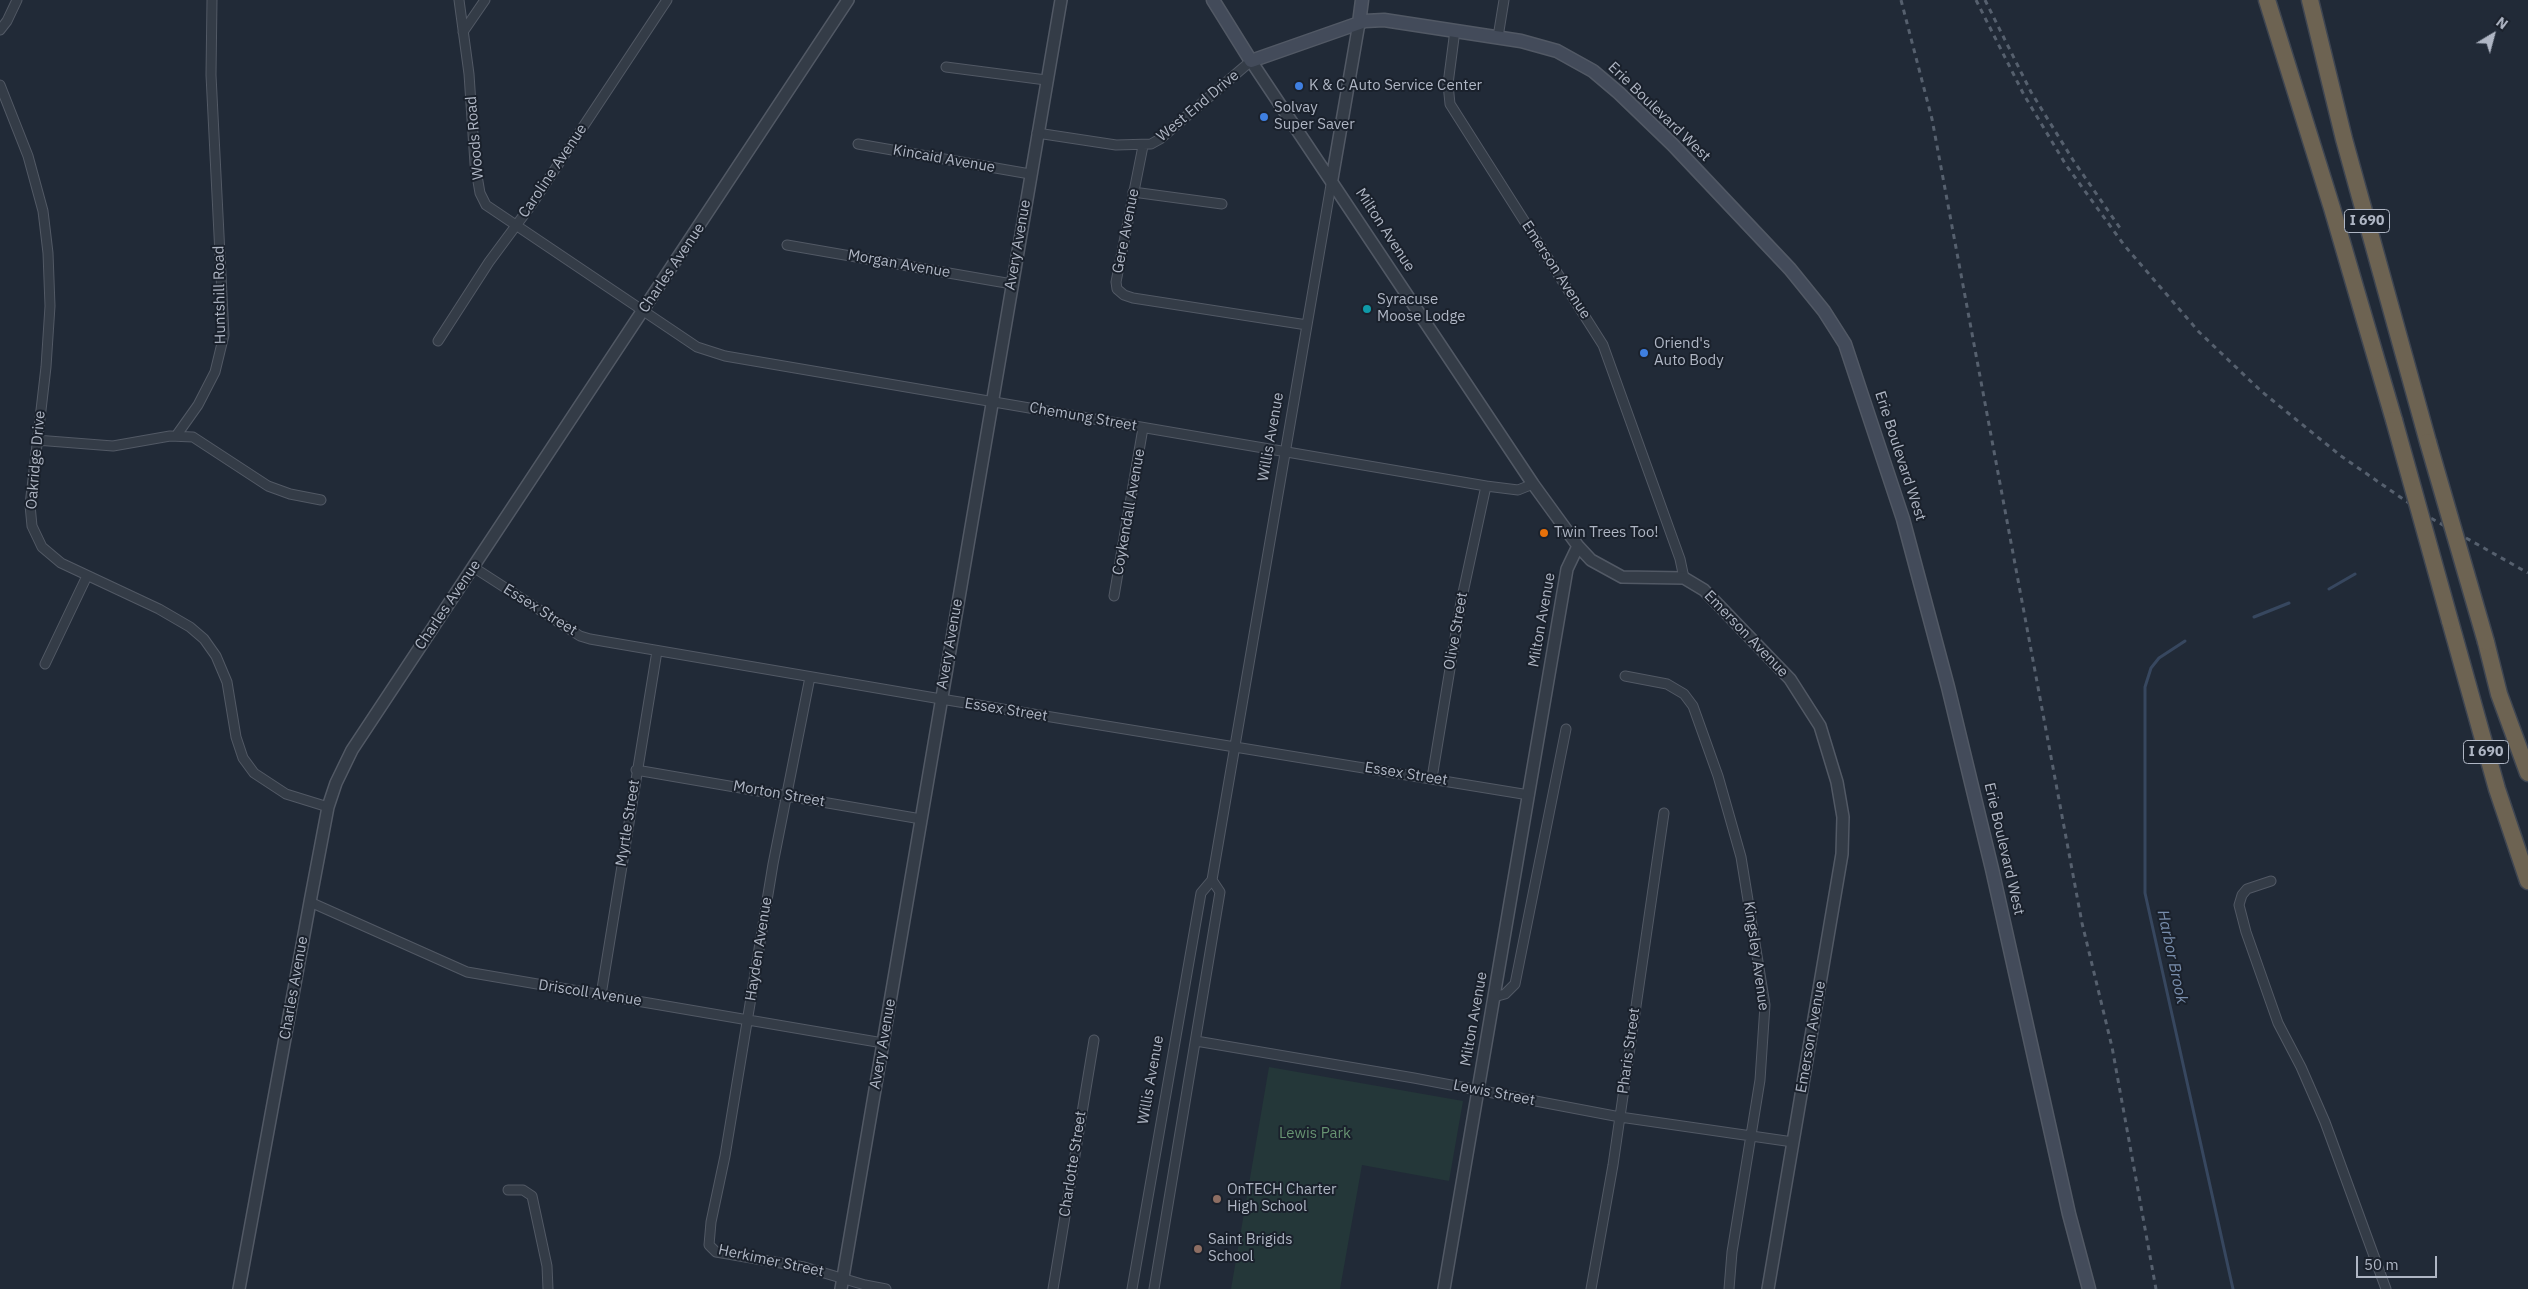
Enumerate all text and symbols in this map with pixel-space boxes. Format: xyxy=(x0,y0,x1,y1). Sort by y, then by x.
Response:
north arrow xyxy=(2468,10,2518,60)
text: N xyxy=(2493,13,2511,33)
street label: Erie Boulevard West xyxy=(1604,58,1714,166)
street label: West End Drive xyxy=(1153,66,1243,146)
place label: K & C Auto Service Center xyxy=(1309,77,1482,95)
marker: K & C Auto Service Center xyxy=(1293,80,1305,92)
street label: Woods Road xyxy=(462,95,488,181)
place label: Solvay Super Saver xyxy=(1274,99,1355,134)
marker: Solvay Super Saver xyxy=(1258,111,1270,123)
street label: Caroline Avenue xyxy=(515,121,591,221)
street label: Kincaid Avenue xyxy=(892,141,996,177)
street label: Milton Avenue xyxy=(1351,185,1419,275)
street label: Gere Avenue xyxy=(1109,187,1143,275)
street label: Avery Avenue xyxy=(1001,198,1035,292)
road number: I 690 xyxy=(2344,210,2390,232)
street label: Emerson Avenue xyxy=(1518,218,1594,322)
street label: Charles Avenue xyxy=(635,220,709,316)
street label: Huntshill Road xyxy=(210,246,230,344)
street label: Morgan Avenue xyxy=(846,246,952,282)
place label: Syracuse Moose Lodge xyxy=(1377,291,1466,326)
marker: Syracuse Moose Lodge xyxy=(1361,303,1373,315)
place label: Oriend's Auto Body xyxy=(1654,335,1724,370)
marker: Oriend's Auto Body xyxy=(1638,347,1650,359)
street label: Erie Boulevard West xyxy=(1871,389,1929,523)
street label: Willis Avenue xyxy=(1254,391,1288,483)
street label: Chemung Street xyxy=(1028,399,1138,435)
street label: Oakridge Drive xyxy=(23,410,49,510)
street label: Coykendall Avenue xyxy=(1109,447,1149,577)
place label: Twin Trees Too! xyxy=(1554,524,1659,542)
marker: Twin Trees Too! xyxy=(1538,527,1550,539)
street label: Charles Avenue xyxy=(411,557,485,653)
street label: Milton Avenue xyxy=(1525,571,1559,669)
street label: Essex Street xyxy=(500,580,580,640)
street label: Emerson Avenue xyxy=(1700,587,1792,681)
street label: Olive Street xyxy=(1440,591,1472,671)
street label: Avery Avenue xyxy=(933,597,967,691)
street label: Essex Street xyxy=(963,695,1049,725)
road number: I 690 xyxy=(2464,740,2508,764)
street label: Essex Street xyxy=(1363,759,1449,789)
street label: Morton Street xyxy=(732,777,826,811)
street label: Myrtle Street xyxy=(612,778,644,868)
street label: Erie Boulevard West xyxy=(1980,781,2028,917)
street label: Hayden Avenue xyxy=(742,896,776,1002)
street label: Kingsley Avenue xyxy=(1739,900,1773,1012)
water label: Harbor Brook xyxy=(2153,908,2191,1006)
street label: Charles Avenue xyxy=(276,935,312,1041)
street label: Milton Avenue xyxy=(1457,970,1491,1068)
street label: Driscoll Avenue xyxy=(537,976,643,1010)
street label: Emerson Avenue xyxy=(1792,980,1830,1094)
street label: Avery Avenue xyxy=(866,997,900,1091)
street label: Pharis Street xyxy=(1614,1007,1644,1095)
street label: Willis Avenue xyxy=(1134,1034,1168,1126)
street label: Lewis Street xyxy=(1452,1076,1536,1110)
street label: Charlotte Street xyxy=(1056,1110,1090,1218)
park label: Lewis Park xyxy=(1279,1125,1351,1143)
place label: OnTECH Charter High School xyxy=(1227,1181,1336,1216)
marker: OnTECH Charter High School xyxy=(1211,1193,1223,1205)
place label: Saint Brigids School xyxy=(1208,1231,1293,1266)
street label: Herkimer Street xyxy=(717,1241,825,1281)
marker: Saint Brigids School xyxy=(1192,1243,1204,1255)
scale bar xyxy=(2358,1246,2439,1278)
text: 50 m xyxy=(2364,1255,2399,1274)

